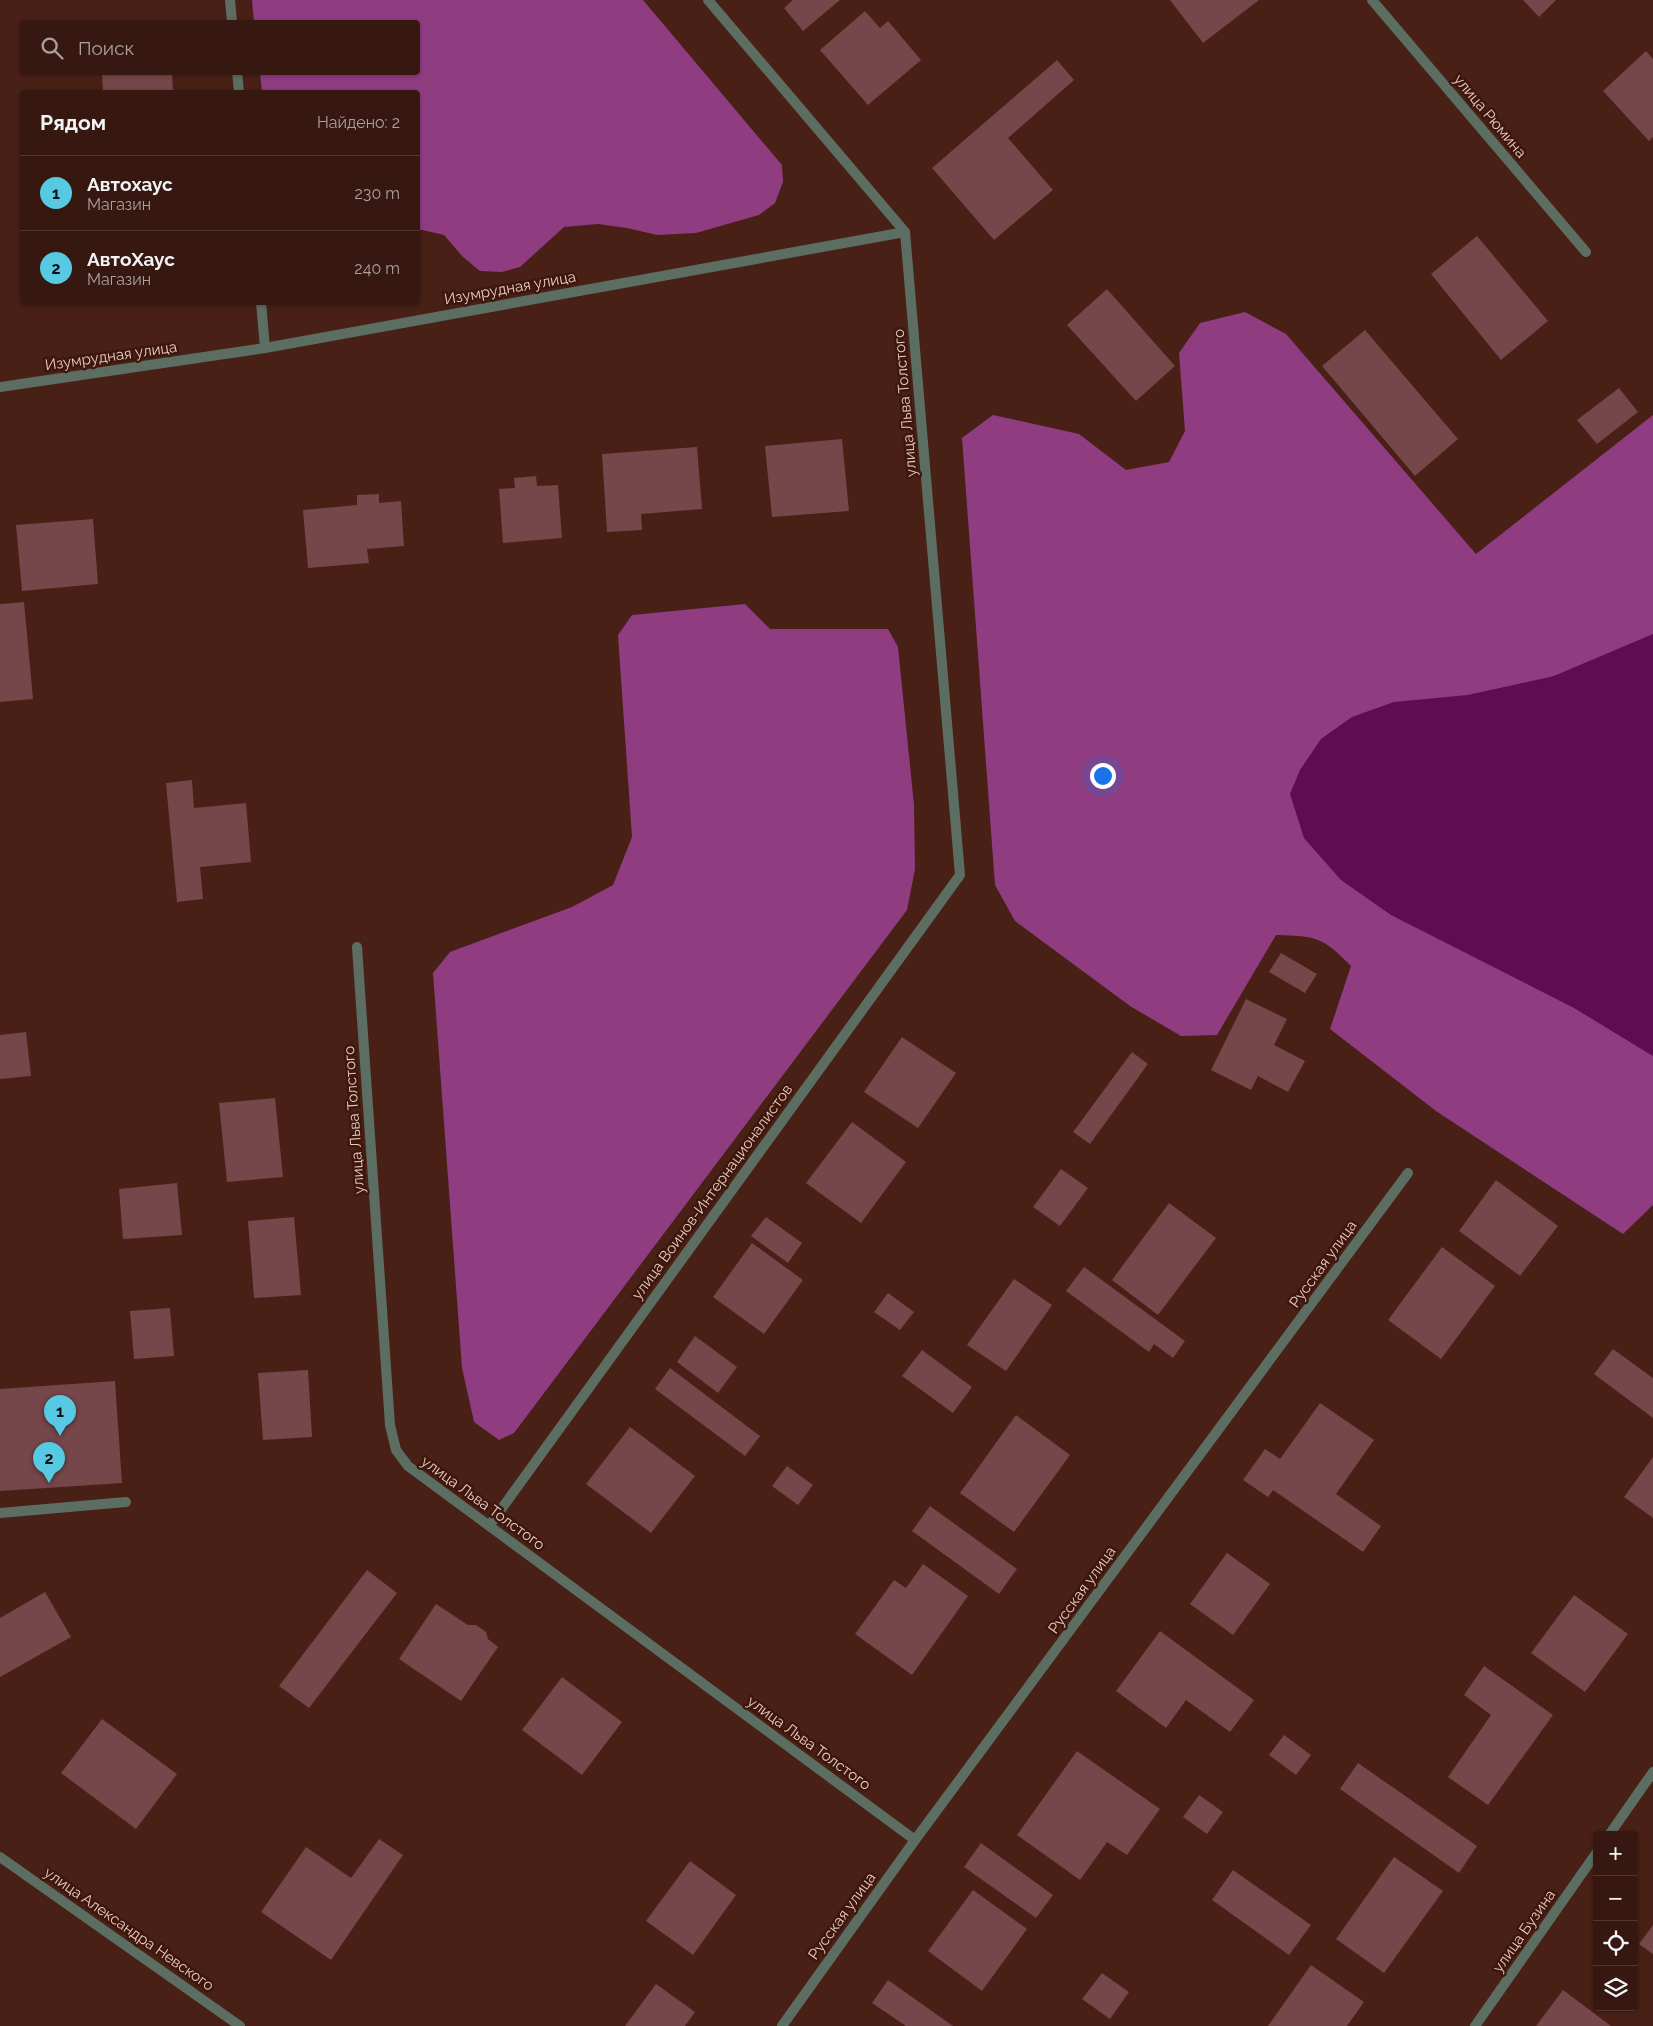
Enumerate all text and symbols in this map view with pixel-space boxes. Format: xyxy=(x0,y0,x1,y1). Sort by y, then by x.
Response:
search box xyxy=(20,20,420,75)
icon: search xyxy=(38,34,66,62)
text: Поиск xyxy=(78,37,134,59)
street label: улица Рюмина xyxy=(1450,71,1530,161)
text: Рядом xyxy=(40,110,106,135)
text: Найдено: 2 xyxy=(317,113,400,132)
text: Автохаус xyxy=(87,173,173,195)
text: 1 xyxy=(52,184,60,203)
text: 230 m xyxy=(355,184,400,203)
text: Магазин xyxy=(87,195,151,214)
text: АвтоХаус xyxy=(87,248,175,270)
text: 2 xyxy=(51,259,61,278)
text: 240 m xyxy=(354,259,400,278)
street label: Изумрудная улица xyxy=(443,268,577,308)
text: Магазин xyxy=(87,270,151,289)
street label: улица Льва Толстого xyxy=(890,328,920,478)
street label: Изумрудная улица xyxy=(44,338,178,374)
your location xyxy=(1090,763,1116,789)
street label: улица Льва Толстого xyxy=(340,1045,368,1195)
street label: улица Воинов-Интернационалистов xyxy=(628,1081,796,1303)
street label: Русская улица xyxy=(1285,1217,1361,1311)
pin: 1 xyxy=(44,1395,76,1436)
pin: 2 xyxy=(33,1442,65,1483)
street label: улица Льва Толстого xyxy=(418,1452,548,1554)
street label: Русская улица xyxy=(1044,1543,1120,1637)
street label: улица Льва Толстого xyxy=(744,1692,874,1794)
map controls xyxy=(1593,1831,1638,2011)
button: + xyxy=(1593,1831,1638,1876)
street label: улица Александра Невского xyxy=(41,1863,217,1995)
street label: Русская улица xyxy=(804,1869,880,1963)
button: − xyxy=(1593,1876,1638,1921)
street label: улица Бузина xyxy=(1489,1886,1559,1976)
button: locate xyxy=(1593,1921,1638,1966)
button: layers xyxy=(1593,1966,1638,2011)

